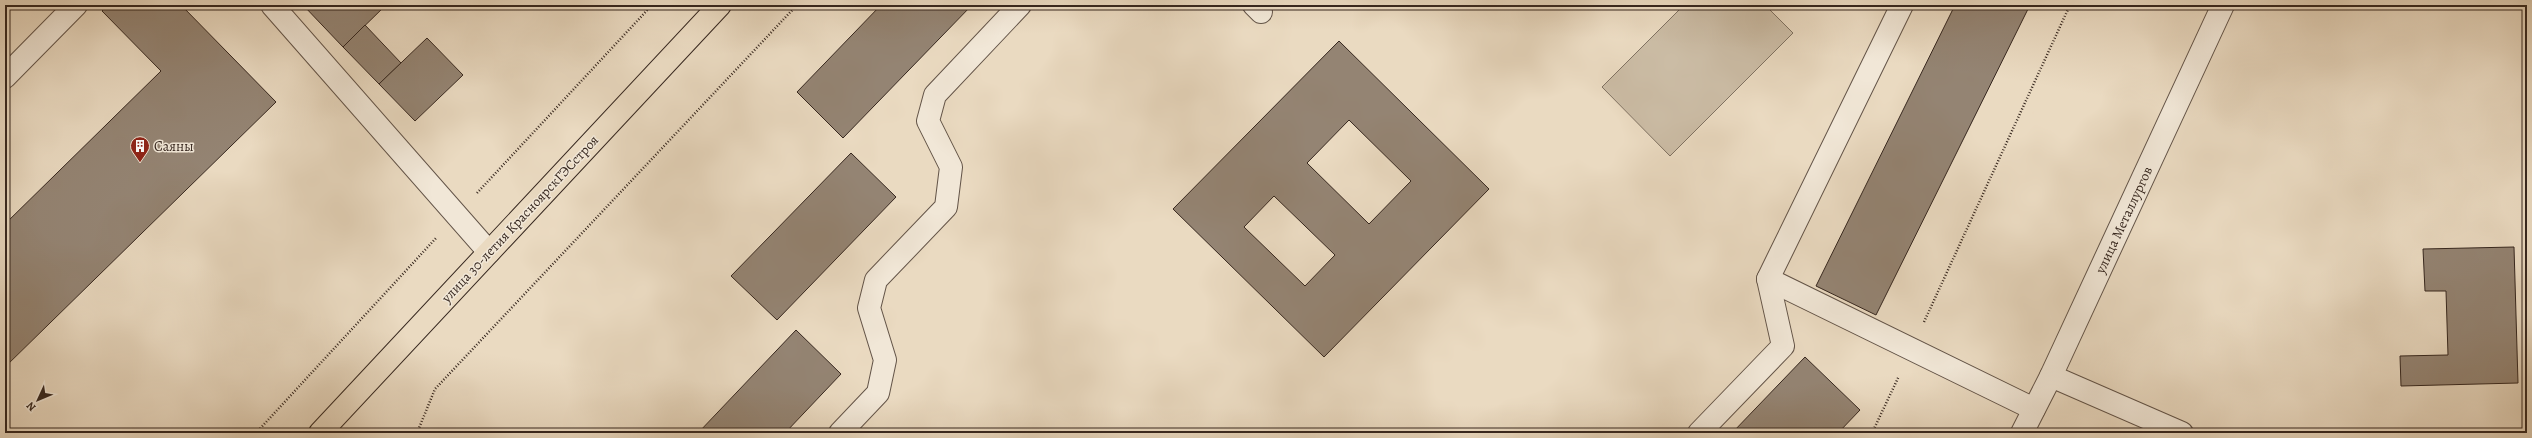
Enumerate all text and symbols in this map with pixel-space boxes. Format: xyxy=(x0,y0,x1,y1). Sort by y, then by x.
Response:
street label: улица 30-летия КрасноярскГЭСстроя xyxy=(436,131,603,308)
building icon: Саяны xyxy=(129,135,151,163)
place label: Саяны xyxy=(154,137,193,156)
street label: улица Металлургов xyxy=(2090,163,2157,278)
north arrow xyxy=(18,380,58,420)
text: N xyxy=(23,399,39,415)

